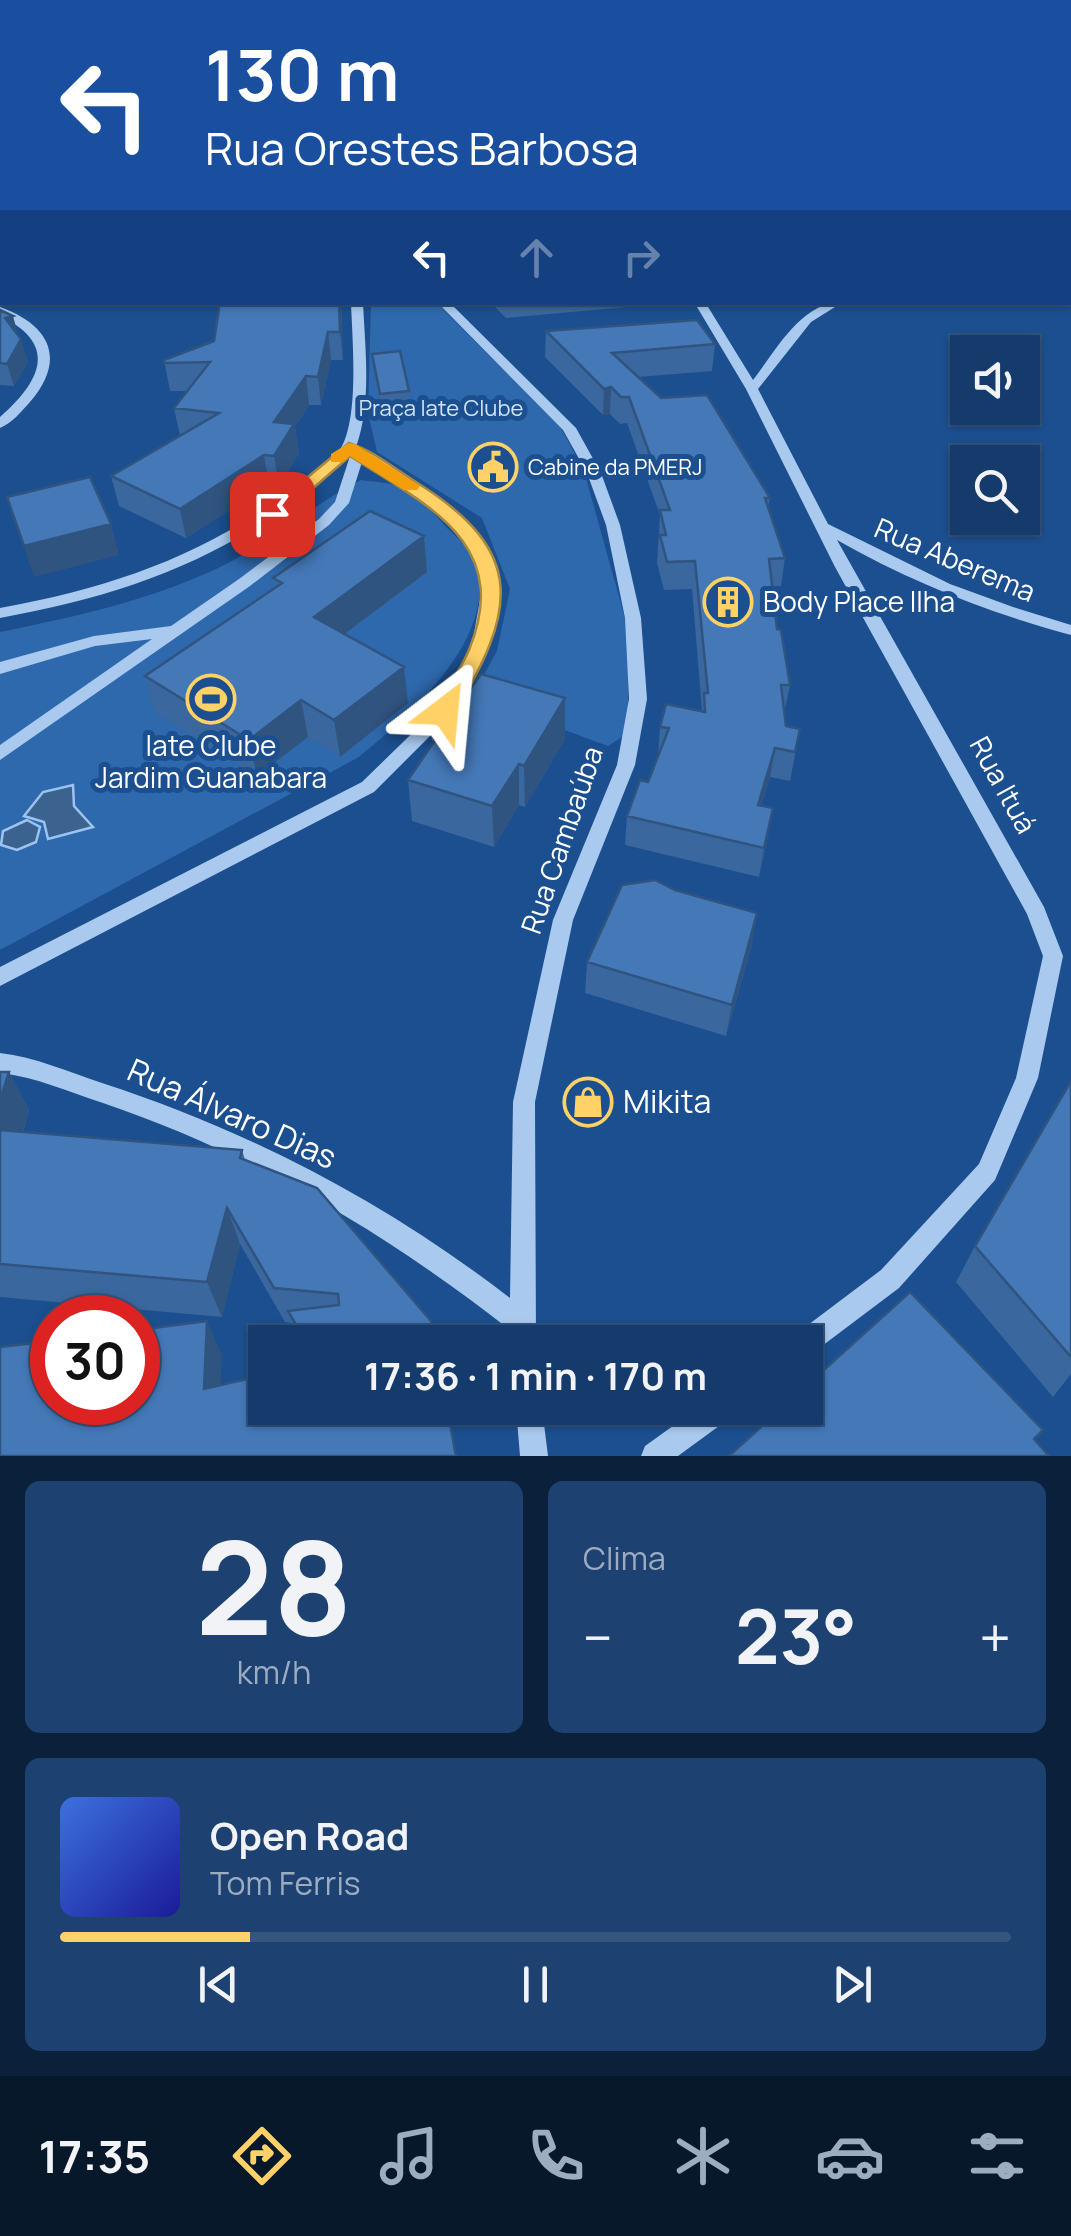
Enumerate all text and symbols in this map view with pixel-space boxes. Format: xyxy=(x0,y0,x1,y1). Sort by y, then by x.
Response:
text: 130 m xyxy=(205,26,399,122)
icon: left xyxy=(40,40,170,170)
text: Rua Orestes Barbosa xyxy=(205,117,639,179)
icon: left xyxy=(404,230,459,285)
icon: ahead xyxy=(509,230,564,285)
icon: right xyxy=(614,230,669,285)
map controls xyxy=(950,335,1040,535)
button: sound xyxy=(950,335,1040,425)
park label: Praça Iate Clube xyxy=(359,393,523,423)
public building icon: Cabine da PMERJ xyxy=(467,441,519,493)
button: search xyxy=(950,445,1040,535)
place label: Cabine da PMERJ xyxy=(528,452,702,482)
pin xyxy=(230,472,315,557)
icon: arrive xyxy=(245,487,300,542)
street label: Rua Aberema xyxy=(869,508,1042,610)
building icon: Body Place Ilha xyxy=(702,576,754,628)
place label: Body Place Ilha xyxy=(763,582,955,620)
position arrow xyxy=(393,659,497,763)
sports icon: Iate Clube Jardim Guanabara xyxy=(185,673,237,725)
place label: Iate Clube Jardim Guanabara xyxy=(95,726,327,796)
street label: Rua Ituá xyxy=(962,729,1046,840)
street label: Rua Cambaúba xyxy=(511,741,611,938)
street label: Rua Álvaro Dias xyxy=(121,1047,344,1179)
shop icon: Mikita xyxy=(562,1076,614,1128)
place label: Mikita xyxy=(623,1079,711,1123)
speed limit sign: 30 xyxy=(30,1295,160,1425)
text: 17:36 · 1 min · 170 m xyxy=(364,1349,707,1401)
text: 28 xyxy=(195,1496,353,1674)
text: Clima xyxy=(583,1536,666,1580)
text: 23° xyxy=(735,1584,857,1687)
text: − xyxy=(583,1599,613,1675)
text: + xyxy=(979,1599,1011,1675)
text: km/h xyxy=(237,1650,311,1694)
text: Open Road xyxy=(210,1809,409,1861)
text: Tom Ferris xyxy=(210,1861,361,1905)
icon: previous xyxy=(191,1957,246,2012)
icon: pause xyxy=(508,1957,563,2012)
icon: next xyxy=(825,1957,880,2012)
icon: directions xyxy=(227,2121,297,2191)
icon: music xyxy=(374,2121,444,2191)
icon: phone xyxy=(521,2121,591,2191)
icon: climate xyxy=(668,2121,738,2191)
icon: car xyxy=(815,2121,885,2191)
icon: filters xyxy=(962,2121,1032,2191)
text: 17:35 xyxy=(39,2125,150,2187)

